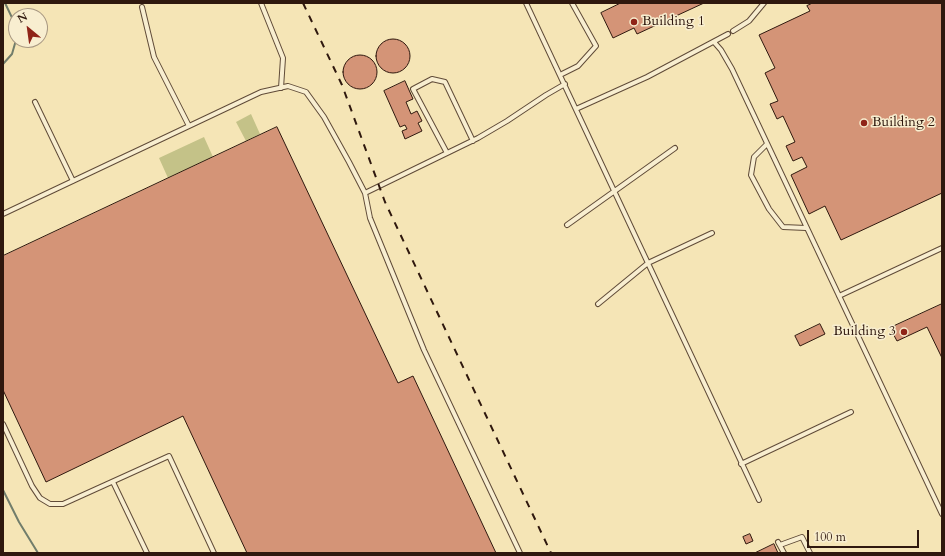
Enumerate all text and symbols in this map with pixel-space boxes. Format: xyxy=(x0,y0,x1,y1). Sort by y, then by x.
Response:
north arrow xyxy=(8,8,48,48)
text: N xyxy=(15,9,30,27)
place label: Building 1 xyxy=(642,14,705,30)
marker: Building 1 xyxy=(629,17,639,27)
place label: Building 2 xyxy=(872,115,935,131)
marker: Building 2 xyxy=(859,118,869,128)
place label: Building 3 xyxy=(833,324,896,340)
marker: Building 3 xyxy=(899,327,909,337)
scale bar xyxy=(809,522,921,548)
text: 100 m xyxy=(814,529,846,545)

